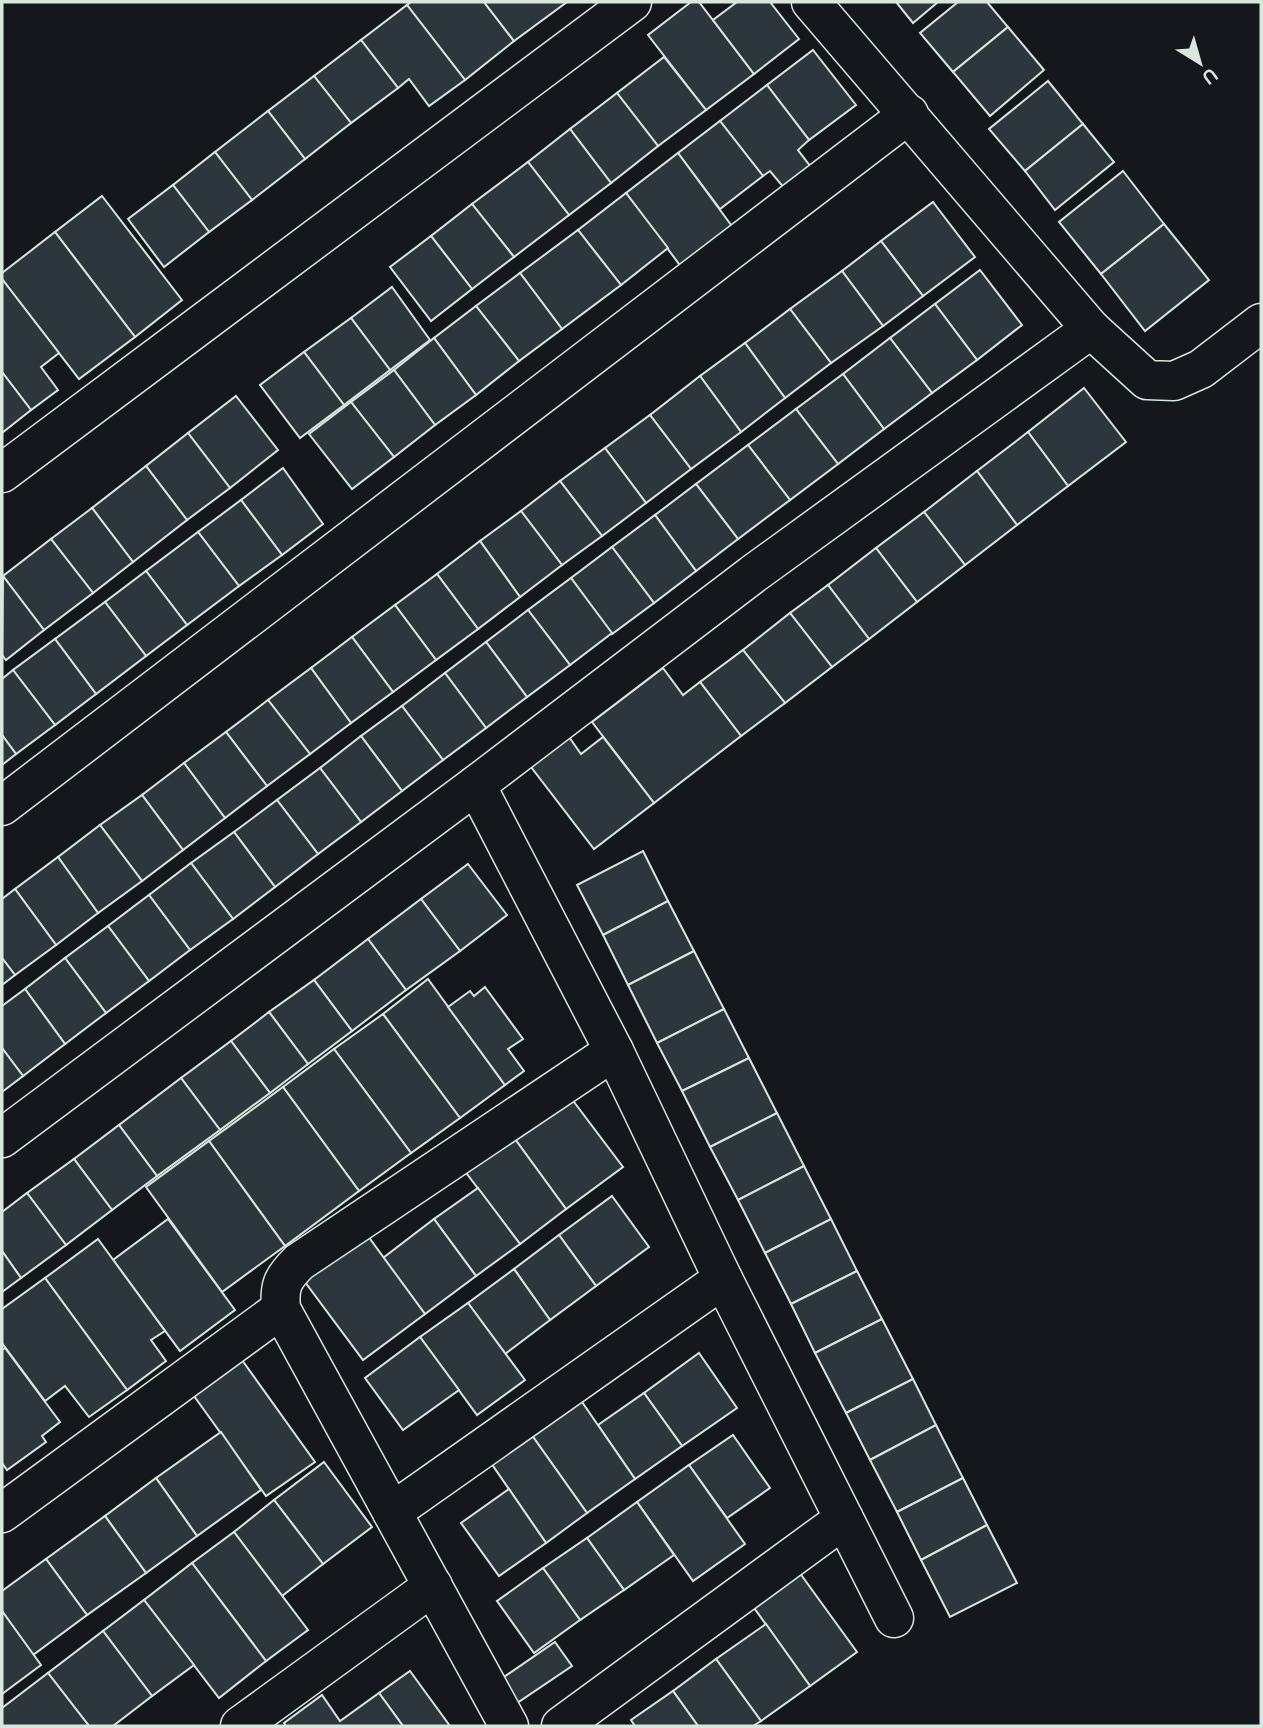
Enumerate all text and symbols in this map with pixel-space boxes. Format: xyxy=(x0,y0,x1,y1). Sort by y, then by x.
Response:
north arrow xyxy=(1165,28,1235,98)
text: U xyxy=(1198,63,1222,89)

